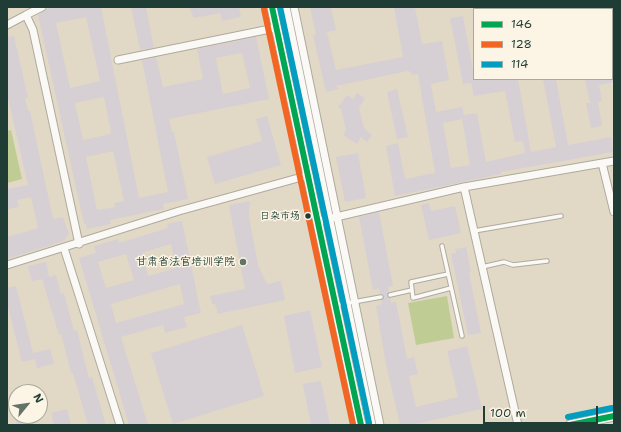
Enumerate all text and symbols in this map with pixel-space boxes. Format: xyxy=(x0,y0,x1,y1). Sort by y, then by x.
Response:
legend xyxy=(473,8,613,80)
text: 146 xyxy=(511,16,532,32)
text: 128 xyxy=(511,36,532,52)
text: 114 xyxy=(511,56,528,72)
place label: 日杂市场 xyxy=(260,210,300,222)
marker: 日杂市场 xyxy=(303,211,313,221)
place label: 甘肃省法官培训学院 xyxy=(136,255,235,269)
marker: 甘肃省法官培训学院 xyxy=(238,257,248,267)
north arrow xyxy=(8,384,48,424)
text: N xyxy=(29,391,47,406)
scale bar xyxy=(485,398,600,424)
text: 100 m xyxy=(490,405,526,421)

